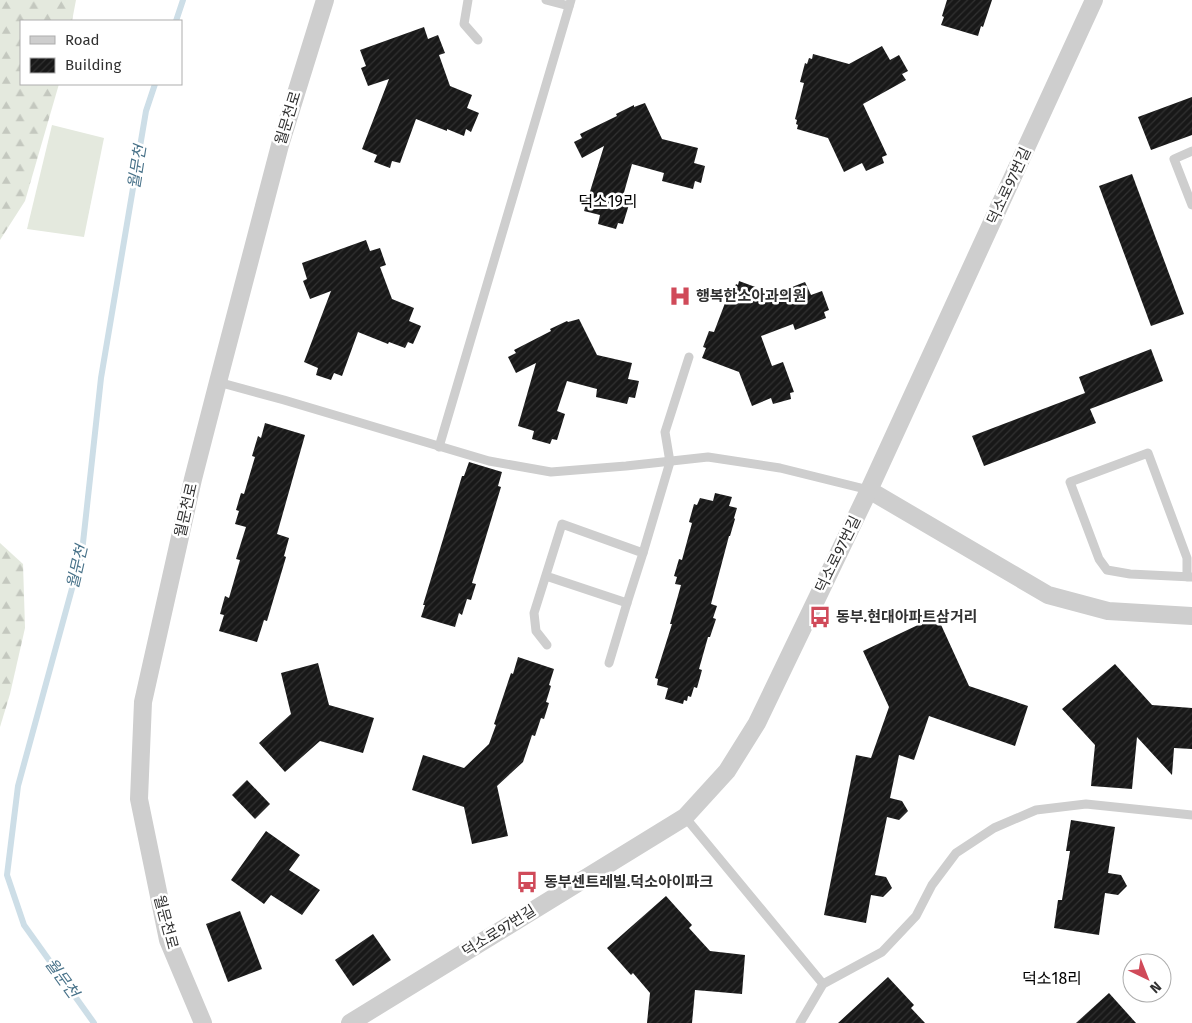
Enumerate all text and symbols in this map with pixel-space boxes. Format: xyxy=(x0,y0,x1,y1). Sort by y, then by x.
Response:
legend xyxy=(20,20,182,85)
text: Road xyxy=(65,31,100,49)
text: Building xyxy=(65,56,121,74)
street label: 월문천로 xyxy=(271,89,305,147)
water label: 월문천 xyxy=(124,141,150,190)
street label: 덕소로97번길 xyxy=(983,144,1035,228)
district label: 덕소19리 xyxy=(578,192,638,211)
hospital icon: 행복한소아과의원 xyxy=(667,283,693,309)
place label: 행복한소아과의원 xyxy=(696,287,806,305)
street label: 월문천로 xyxy=(171,481,201,539)
street label: 덕소로97번길 xyxy=(812,513,864,595)
water label: 월문천 xyxy=(63,541,92,591)
bus stop icon: 동부.현대아파트삼거리 xyxy=(807,604,833,630)
place label: 동부.현대아파트삼거리 xyxy=(836,608,978,626)
bus stop icon: 동부센트레빌.덕소아이파크 xyxy=(514,869,540,895)
place label: 동부센트레빌.덕소아이파크 xyxy=(544,873,713,891)
street label: 월문천로 xyxy=(150,893,182,951)
street label: 덕소로97번길 xyxy=(459,901,539,961)
north arrow xyxy=(1122,953,1172,1003)
water label: 월문천 xyxy=(41,955,84,1003)
district label: 덕소18리 xyxy=(1022,969,1082,988)
text: N xyxy=(1146,978,1165,997)

